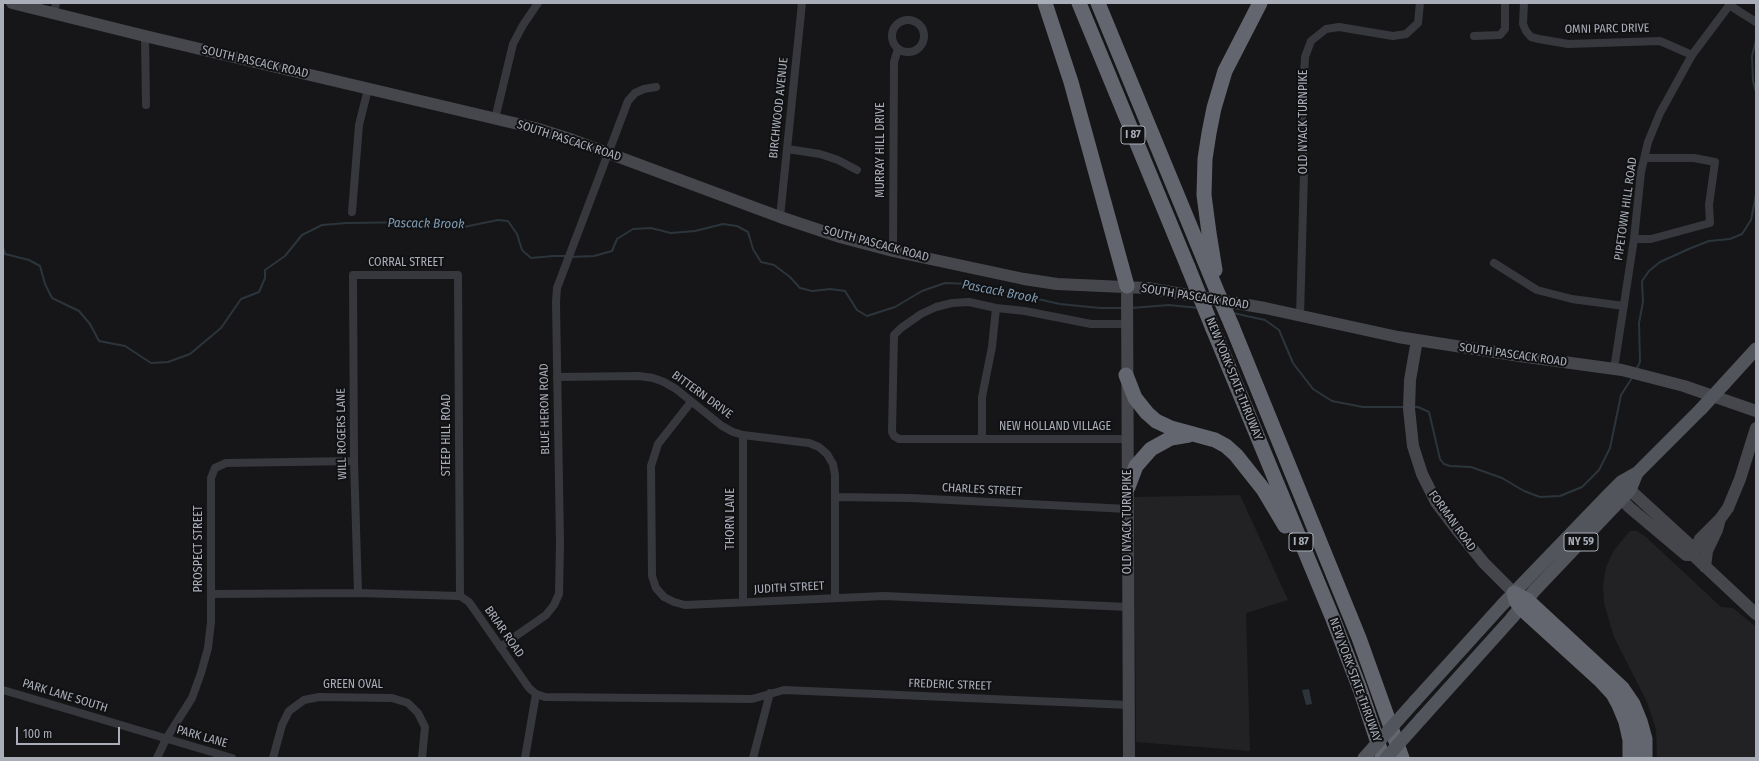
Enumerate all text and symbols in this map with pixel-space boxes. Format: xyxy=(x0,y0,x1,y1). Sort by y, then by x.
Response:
street label: OMNI PARC DRIVE xyxy=(1564,21,1650,37)
street label: SOUTH PASCACK ROAD xyxy=(200,43,310,81)
street label: BIRCHWOOD AVENUE xyxy=(767,57,791,159)
street label: OLD NYACK TURNPIKE xyxy=(1297,70,1311,174)
street label: MURRAY HILL DRIVE xyxy=(874,102,888,198)
street label: SOUTH PASCACK ROAD xyxy=(515,117,623,165)
road number: I 87 xyxy=(1121,126,1145,144)
street label: PIPETOWN HILL ROAD xyxy=(1612,156,1640,262)
water label: Pascack Brook xyxy=(387,216,465,232)
street label: SOUTH PASCACK ROAD xyxy=(822,223,930,265)
street label: CORRAL STREET xyxy=(368,256,444,270)
water label: Pascack Brook xyxy=(961,277,1039,307)
street label: SOUTH PASCACK ROAD xyxy=(1140,281,1250,313)
street label: NEW YORK STATE THRUWAY xyxy=(1203,316,1265,442)
street label: SOUTH PASCACK ROAD xyxy=(1458,340,1568,370)
street label: BLUE HERON ROAD xyxy=(537,363,553,455)
street label: BITTERN DRIVE xyxy=(669,368,735,422)
street label: WILL ROGERS LANE xyxy=(334,388,350,480)
street label: STEEP HILL ROAD xyxy=(440,394,454,476)
street label: NEW HOLLAND VILLAGE xyxy=(999,420,1111,434)
street label: OLD NYACK TURNPIKE xyxy=(1121,470,1135,574)
street label: CHARLES STREET xyxy=(941,481,1023,499)
street label: THORN LANE xyxy=(724,488,738,550)
street label: FORMAN ROAD xyxy=(1425,488,1479,554)
street label: PROSPECT STREET xyxy=(192,506,206,592)
road number: I 87 xyxy=(1289,533,1313,551)
road number: NY 59 xyxy=(1564,533,1598,551)
street label: JUDITH STREET xyxy=(753,579,825,597)
street label: BRIAR ROAD xyxy=(481,604,527,660)
street label: NEW YORK STATE THRUWAY xyxy=(1326,616,1384,744)
street label: PARK LANE SOUTH xyxy=(21,676,109,716)
street label: FREDERIC STREET xyxy=(908,676,992,694)
street label: GREEN OVAL xyxy=(323,678,383,692)
scale bar xyxy=(18,719,122,745)
street label: PARK LANE xyxy=(175,723,229,751)
text: 100 m xyxy=(23,727,52,741)

